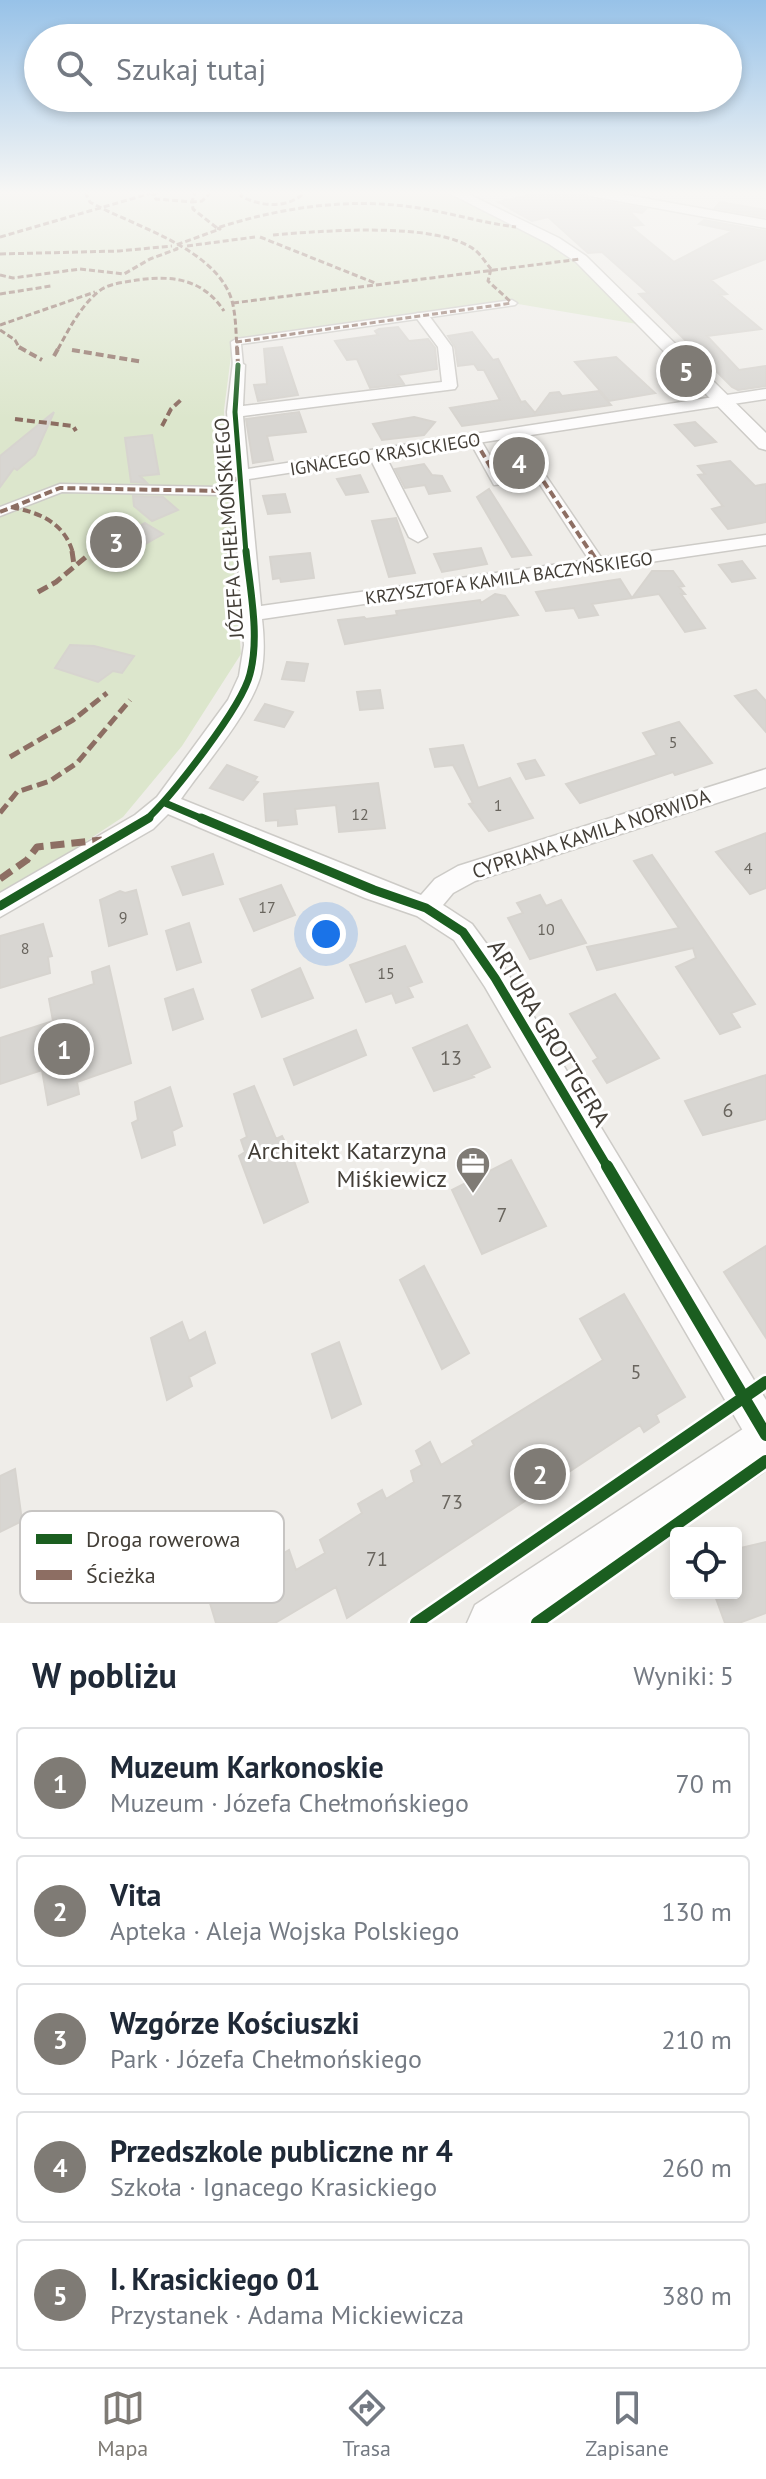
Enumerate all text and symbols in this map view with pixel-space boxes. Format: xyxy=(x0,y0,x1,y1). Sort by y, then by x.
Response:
search box xyxy=(24,24,742,112)
icon: search xyxy=(52,46,96,90)
text: Szukaj tutaj xyxy=(116,49,266,88)
pin: 5 xyxy=(660,341,712,401)
street label: JÓZEFA CHEŁMOŃSKIEGO xyxy=(208,417,250,640)
street label: IGNACEGO KRASICKIEGO xyxy=(288,428,482,480)
pin: 4 xyxy=(493,433,545,493)
pin: 3 xyxy=(90,512,142,572)
street label: KRZYSZTOFA KAMILA BACZYŃSKIEGO xyxy=(364,546,654,610)
house number: 5 xyxy=(669,732,677,752)
street label: CYPRIANA KAMILA NORWIDA xyxy=(469,783,714,885)
house number: 1 xyxy=(494,795,502,815)
house number: 12 xyxy=(351,804,369,824)
house number: 4 xyxy=(744,858,753,878)
house number: 17 xyxy=(258,897,276,917)
house number: 9 xyxy=(119,907,127,927)
your location xyxy=(306,914,346,954)
house number: 10 xyxy=(537,919,555,939)
street label: ARTURA GROTTGERA xyxy=(481,934,617,1132)
house number: 8 xyxy=(21,938,29,958)
house number: 15 xyxy=(377,963,395,983)
pin: 1 xyxy=(38,1019,90,1079)
house number: 13 xyxy=(440,1045,462,1071)
house number: 6 xyxy=(723,1097,733,1123)
place label: Architekt Katarzyna Miśkiewicz xyxy=(248,1135,447,1194)
office icon: Architekt Katarzyna Miśkiewicz xyxy=(454,1145,492,1195)
house number: 7 xyxy=(497,1202,507,1228)
house number: 5 xyxy=(631,1359,641,1385)
pin: 2 xyxy=(514,1444,566,1504)
house number: 73 xyxy=(441,1489,463,1515)
legend xyxy=(20,1511,284,1603)
text: Droga rowerowa xyxy=(86,1525,241,1553)
map controls xyxy=(670,1527,742,1599)
button: locate xyxy=(670,1527,742,1599)
house number: 71 xyxy=(366,1546,388,1572)
text: Ścieżka xyxy=(86,1561,156,1589)
text: W pobliżu xyxy=(32,1653,177,1697)
text: Wyniki: 5 xyxy=(633,1659,734,1692)
text: Muzeum Karkonoskie xyxy=(110,1747,384,1786)
text: 1 xyxy=(53,1767,67,1800)
text: 70 m xyxy=(676,1767,732,1800)
text: Muzeum · Józefa Chełmońskiego xyxy=(110,1786,469,1819)
text: Vita xyxy=(110,1875,161,1914)
text: 2 xyxy=(53,1895,67,1928)
text: 130 m xyxy=(661,1895,732,1928)
text: Apteka · Aleja Wojska Polskiego xyxy=(110,1914,460,1947)
text: Wzgórze Kościuszki xyxy=(110,2003,359,2042)
text: 3 xyxy=(53,2023,67,2056)
text: 210 m xyxy=(661,2023,732,2056)
text: Park · Józefa Chełmońskiego xyxy=(110,2042,422,2075)
text: Przedszkole publiczne nr 4 xyxy=(110,2131,453,2170)
text: 4 xyxy=(53,2151,67,2184)
text: 260 m xyxy=(661,2151,732,2184)
text: Szkoła · Ignacego Krasickiego xyxy=(110,2170,437,2203)
text: I. Krasickiego 01 xyxy=(110,2259,320,2298)
text: 5 xyxy=(53,2279,67,2312)
text: 380 m xyxy=(661,2279,732,2312)
text: Przystanek · Adama Mickiewicza xyxy=(110,2298,464,2331)
tab: Mapa xyxy=(97,2386,148,2462)
tab: Trasa xyxy=(343,2386,391,2462)
tab: Zapisane xyxy=(585,2386,669,2462)

